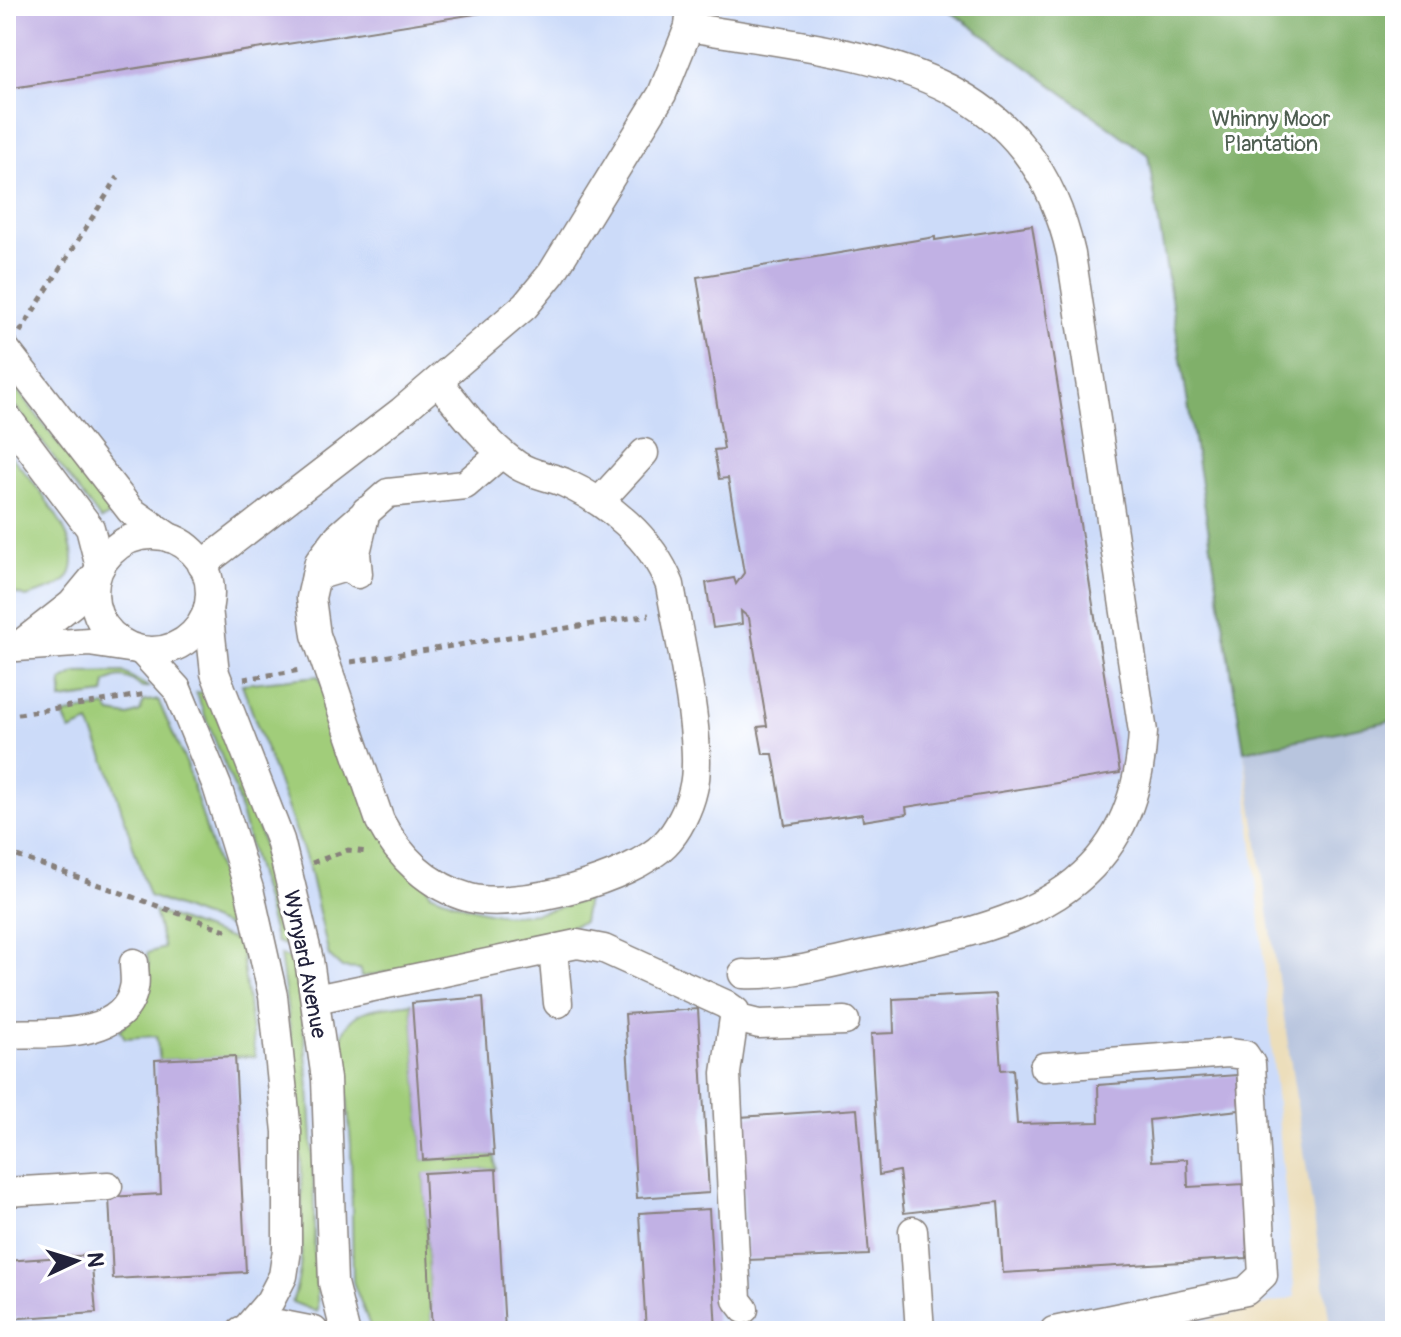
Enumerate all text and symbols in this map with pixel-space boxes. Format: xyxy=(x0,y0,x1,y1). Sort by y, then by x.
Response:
park label: Whinny Moor Plantation xyxy=(1212,105,1331,158)
street label: Wynyard Avenue xyxy=(277,888,333,1041)
north arrow xyxy=(36,1221,116,1301)
text: N xyxy=(80,1251,109,1268)

